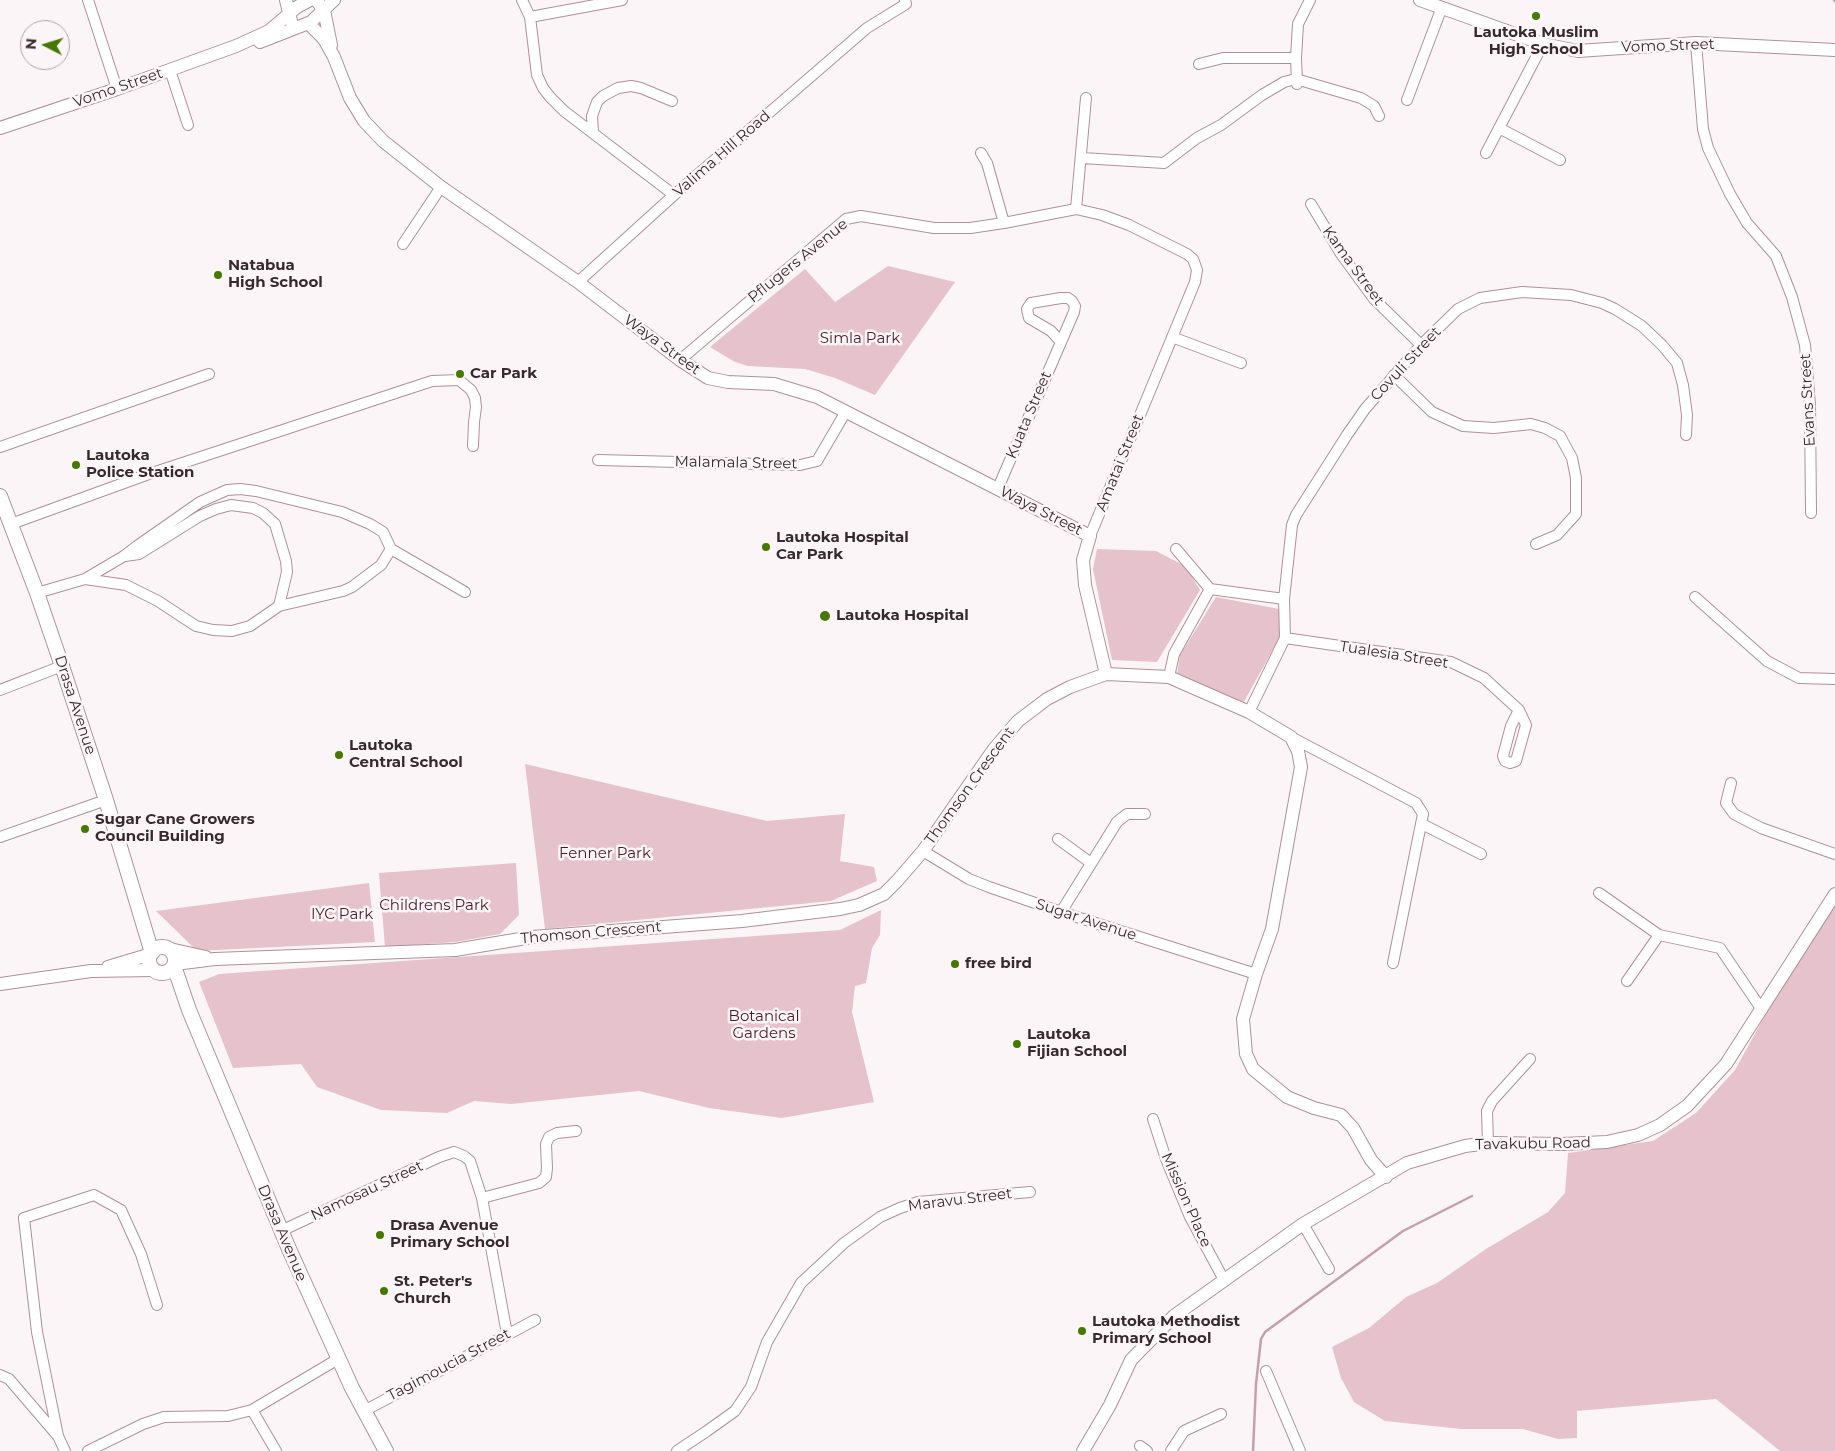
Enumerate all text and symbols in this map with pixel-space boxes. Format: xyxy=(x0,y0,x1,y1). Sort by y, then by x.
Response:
marker: Lautoka Muslim High School xyxy=(1530,10,1542,22)
north arrow xyxy=(20,20,70,70)
place label: Lautoka Muslim High School xyxy=(1473,24,1599,59)
street label: Vomo Street xyxy=(1621,35,1715,57)
text: N xyxy=(22,37,41,50)
street label: Vomo Street xyxy=(71,64,165,112)
street label: Valima Hill Road xyxy=(670,107,774,201)
street label: Pflugers Avenue xyxy=(744,215,852,307)
street label: Kama Street xyxy=(1318,223,1388,309)
place label: Natabua High School xyxy=(228,257,323,292)
marker: Natabua High School xyxy=(212,269,224,281)
street label: Waya Street xyxy=(620,311,704,379)
street label: Covuli Street xyxy=(1367,323,1445,405)
park label: Simla Park xyxy=(820,330,900,348)
street label: Evans Street xyxy=(1797,353,1819,447)
place label: Car Park xyxy=(470,365,537,383)
marker: Car Park xyxy=(454,368,466,380)
street label: Kuata Street xyxy=(1003,369,1055,461)
street label: Amatai Street xyxy=(1092,412,1148,514)
place label: Lautoka Police Station xyxy=(86,447,194,482)
street label: Malamala Street xyxy=(674,453,798,473)
marker: Lautoka Police Station xyxy=(70,459,82,471)
street label: Waya Street xyxy=(997,482,1085,540)
place label: Lautoka Hospital Car Park xyxy=(776,529,909,564)
marker: Lautoka Hospital Car Park xyxy=(760,541,772,553)
place label: Lautoka Hospital xyxy=(836,607,969,625)
marker: Lautoka Hospital xyxy=(818,609,832,623)
street label: Tualesia Street xyxy=(1338,638,1450,672)
street label: Drasa Avenue xyxy=(50,653,100,757)
street label: Thomson Crescent xyxy=(921,724,1019,848)
place label: Lautoka Central School xyxy=(349,737,463,772)
marker: Lautoka Central School xyxy=(333,749,345,761)
place label: Sugar Cane Growers Council Building xyxy=(95,811,255,846)
marker: Sugar Cane Growers Council Building xyxy=(79,823,91,835)
park label: Fenner Park xyxy=(559,845,651,863)
street label: Sugar Avenue xyxy=(1033,895,1139,945)
park label: Childrens Park xyxy=(379,897,489,915)
park label: IYC Park xyxy=(311,906,373,924)
street label: Thomson Crescent xyxy=(520,918,662,948)
place label: free bird xyxy=(965,955,1032,973)
marker: free bird xyxy=(949,958,961,970)
park label: Botanical Gardens xyxy=(729,1008,799,1043)
place label: Lautoka Fijian School xyxy=(1027,1026,1127,1061)
marker: Lautoka Fijian School xyxy=(1011,1038,1023,1050)
street label: Tavakubu Road xyxy=(1475,1134,1591,1154)
street label: Mission Place xyxy=(1157,1150,1215,1250)
street label: Namosau Street xyxy=(308,1157,426,1225)
street label: Drasa Avenue xyxy=(254,1182,310,1284)
street label: Maravu Street xyxy=(907,1185,1013,1215)
place label: Drasa Avenue Primary School xyxy=(390,1217,509,1252)
marker: Drasa Avenue Primary School xyxy=(374,1229,386,1241)
place label: St. Peter's Church xyxy=(394,1273,472,1308)
marker: St. Peter's Church xyxy=(378,1285,390,1297)
place label: Lautoka Methodist Primary School xyxy=(1092,1313,1240,1348)
street label: Tagimoucia Street xyxy=(384,1325,514,1405)
marker: Lautoka Methodist Primary School xyxy=(1076,1325,1088,1337)

